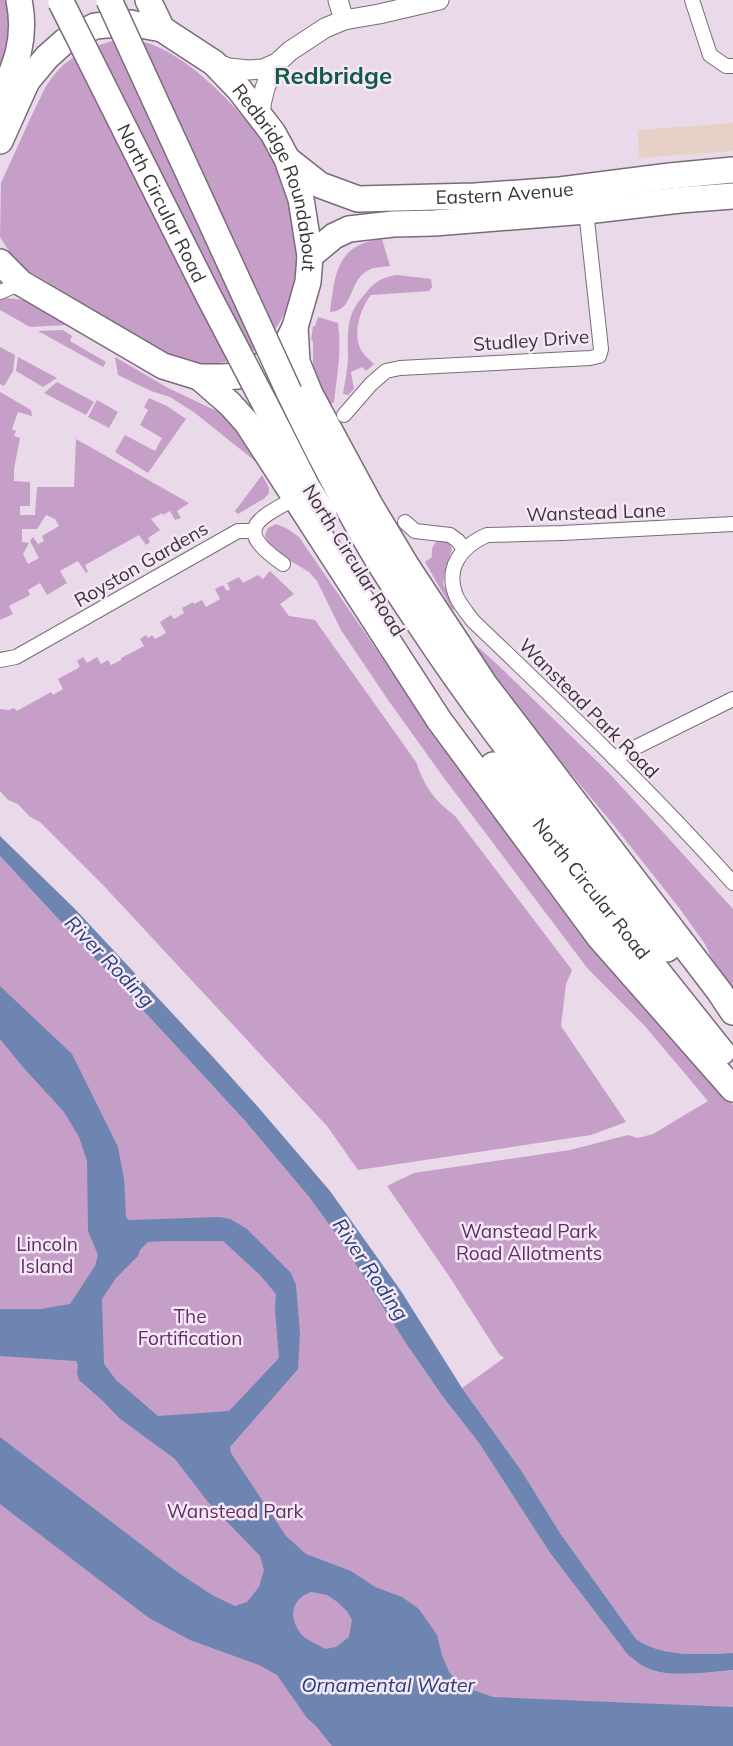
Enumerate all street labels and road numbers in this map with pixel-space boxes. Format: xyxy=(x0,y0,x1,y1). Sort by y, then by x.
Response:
street label: Redbridge Roundabout xyxy=(227,79,322,273)
street label: North Circular Road xyxy=(112,120,212,286)
street label: Eastern Avenue xyxy=(435,176,575,209)
street label: Studley Drive xyxy=(472,324,590,356)
street label: North Circular Road xyxy=(298,480,410,640)
street label: Wanstead Lane xyxy=(526,498,666,526)
street label: Royston Gardens xyxy=(70,516,212,612)
street label: Wanstead Park Road xyxy=(514,633,664,783)
street label: North Circular Road xyxy=(528,813,655,964)

